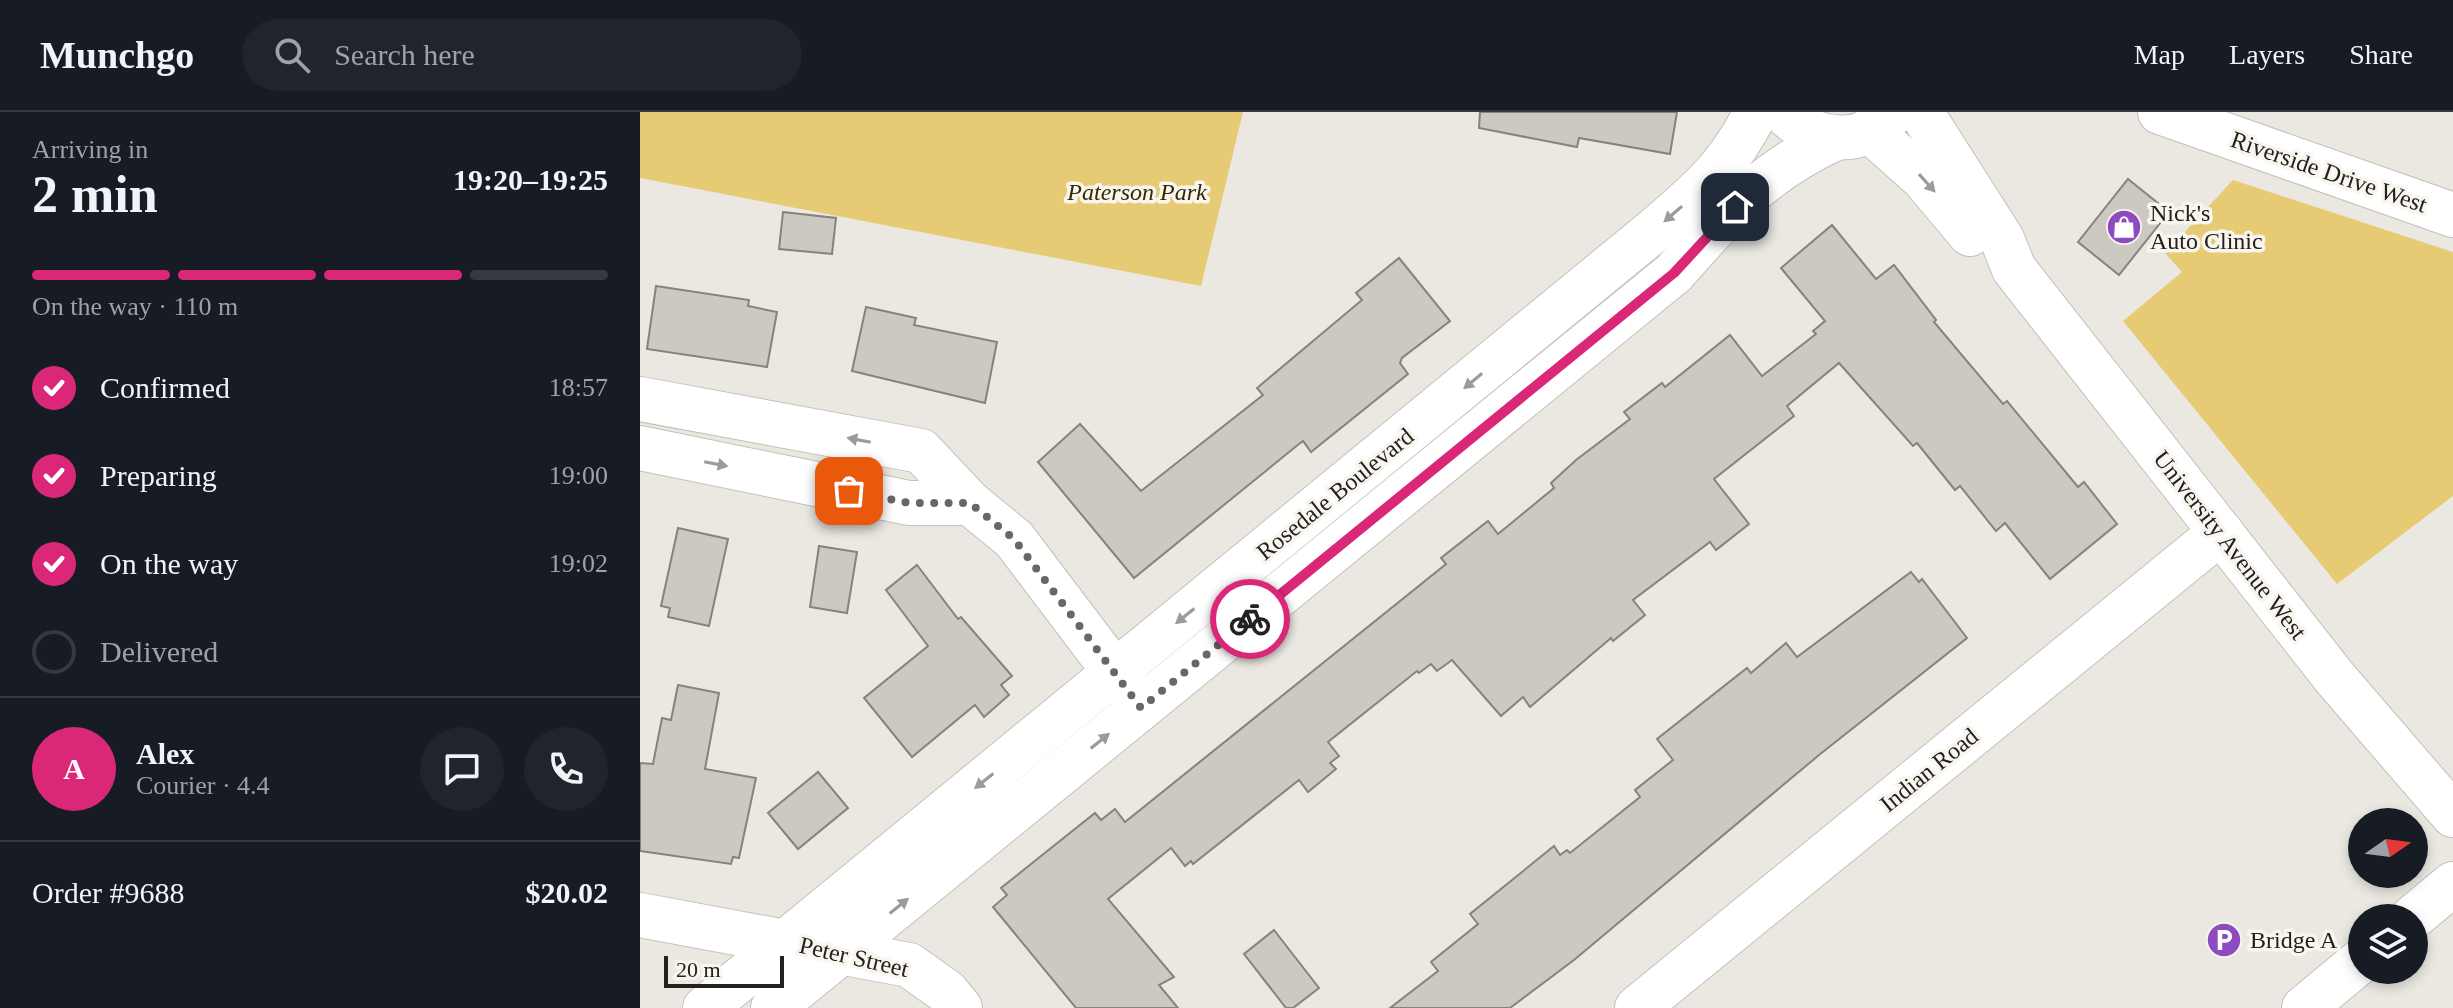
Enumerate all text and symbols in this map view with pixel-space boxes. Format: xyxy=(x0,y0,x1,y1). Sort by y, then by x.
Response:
search box xyxy=(242,19,802,91)
icon: search xyxy=(270,33,314,77)
text: Munchgo xyxy=(40,34,194,76)
text: Search here xyxy=(334,38,475,71)
text: Map xyxy=(2134,39,2185,70)
text: Layers xyxy=(2229,39,2305,70)
text: Share xyxy=(2349,39,2413,70)
street label: Riverside Drive West xyxy=(2228,126,2431,218)
text: Arriving in xyxy=(32,135,148,164)
text: 19:20–19:25 xyxy=(453,163,608,196)
text: 2 min xyxy=(32,166,158,223)
pin xyxy=(1701,173,1769,241)
one-way arrow xyxy=(1917,173,1935,192)
park label: Paterson Park xyxy=(1066,179,1207,205)
icon: home xyxy=(1713,185,1757,229)
place label: Nick's Auto Clinic xyxy=(2150,200,2263,254)
one-way arrow xyxy=(1663,205,1682,223)
shop icon: Nick's Auto Clinic xyxy=(2105,208,2143,246)
text: On the way · 110 m xyxy=(32,292,238,321)
icon: check xyxy=(32,366,76,410)
text: Confirmed xyxy=(100,371,230,404)
one-way arrow xyxy=(1463,372,1483,389)
text: 18:57 xyxy=(549,373,608,402)
street label: Rosedale Boulevard xyxy=(1251,423,1419,565)
one-way arrow xyxy=(846,433,871,445)
street label: University Avenue West xyxy=(2148,446,2312,645)
icon: check xyxy=(32,454,76,498)
pin xyxy=(815,457,883,525)
one-way arrow xyxy=(704,458,729,470)
text: Preparing xyxy=(100,459,217,492)
text: 19:00 xyxy=(549,461,608,490)
icon: bag xyxy=(827,469,871,513)
icon: check xyxy=(32,542,76,586)
text: On the way xyxy=(100,547,238,580)
text: 19:02 xyxy=(549,549,608,578)
courier xyxy=(1210,579,1290,659)
icon: bike xyxy=(1228,597,1272,641)
one-way arrow xyxy=(1175,608,1195,624)
text: Delivered xyxy=(100,635,218,668)
street label: Indian Road xyxy=(1875,723,1983,817)
button: chat xyxy=(420,727,504,811)
button: phone xyxy=(524,727,608,811)
one-way arrow xyxy=(1090,734,1110,750)
text: Alex xyxy=(136,737,194,770)
text: A xyxy=(63,752,85,785)
text: Courier · 4.4 xyxy=(136,771,270,800)
one-way arrow xyxy=(974,772,994,789)
north arrow xyxy=(2348,808,2428,888)
map controls xyxy=(2348,808,2428,984)
text: Order #9688 xyxy=(32,876,184,909)
text: $20.02 xyxy=(526,876,608,909)
one-way arrow xyxy=(889,898,909,915)
button: layers xyxy=(2348,904,2428,984)
parking icon: Bridge A xyxy=(2205,921,2243,959)
place label: Bridge A xyxy=(2250,927,2338,953)
street label: Peter Street xyxy=(797,932,911,982)
scale bar xyxy=(664,952,784,988)
text: 20 m xyxy=(676,957,721,982)

